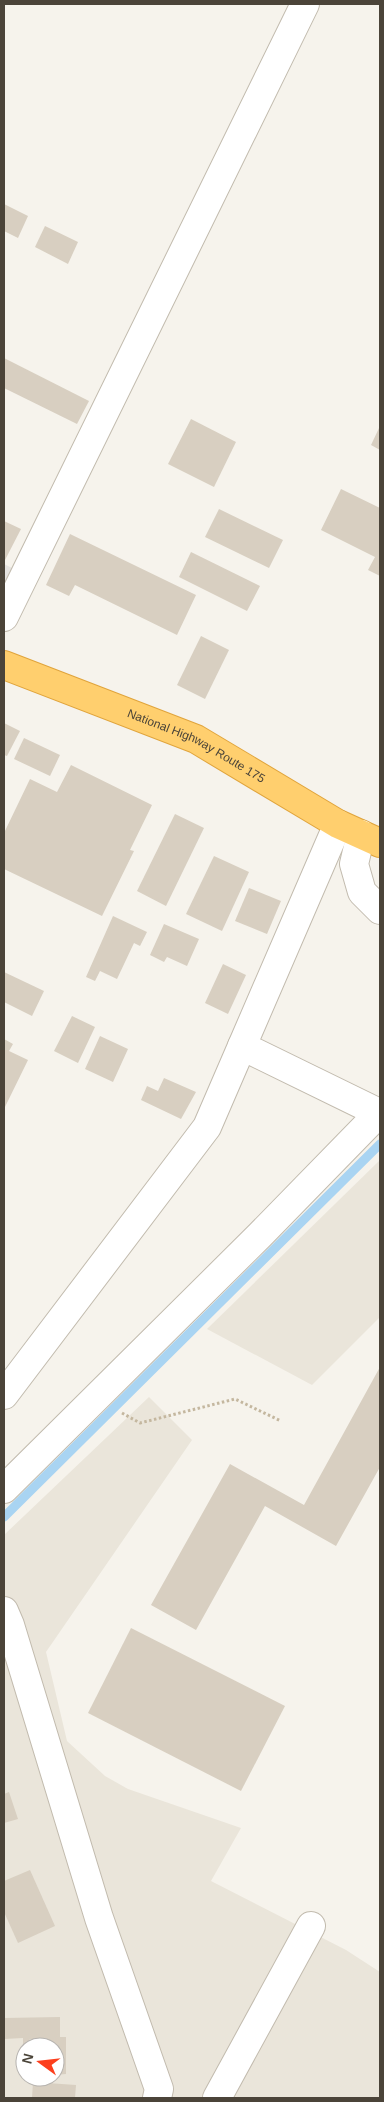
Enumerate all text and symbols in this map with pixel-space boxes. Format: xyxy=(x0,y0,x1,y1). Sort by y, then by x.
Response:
street label: National Highway Route 175 xyxy=(125,706,268,786)
north arrow xyxy=(15,2037,65,2087)
text: N xyxy=(18,2052,36,2066)

